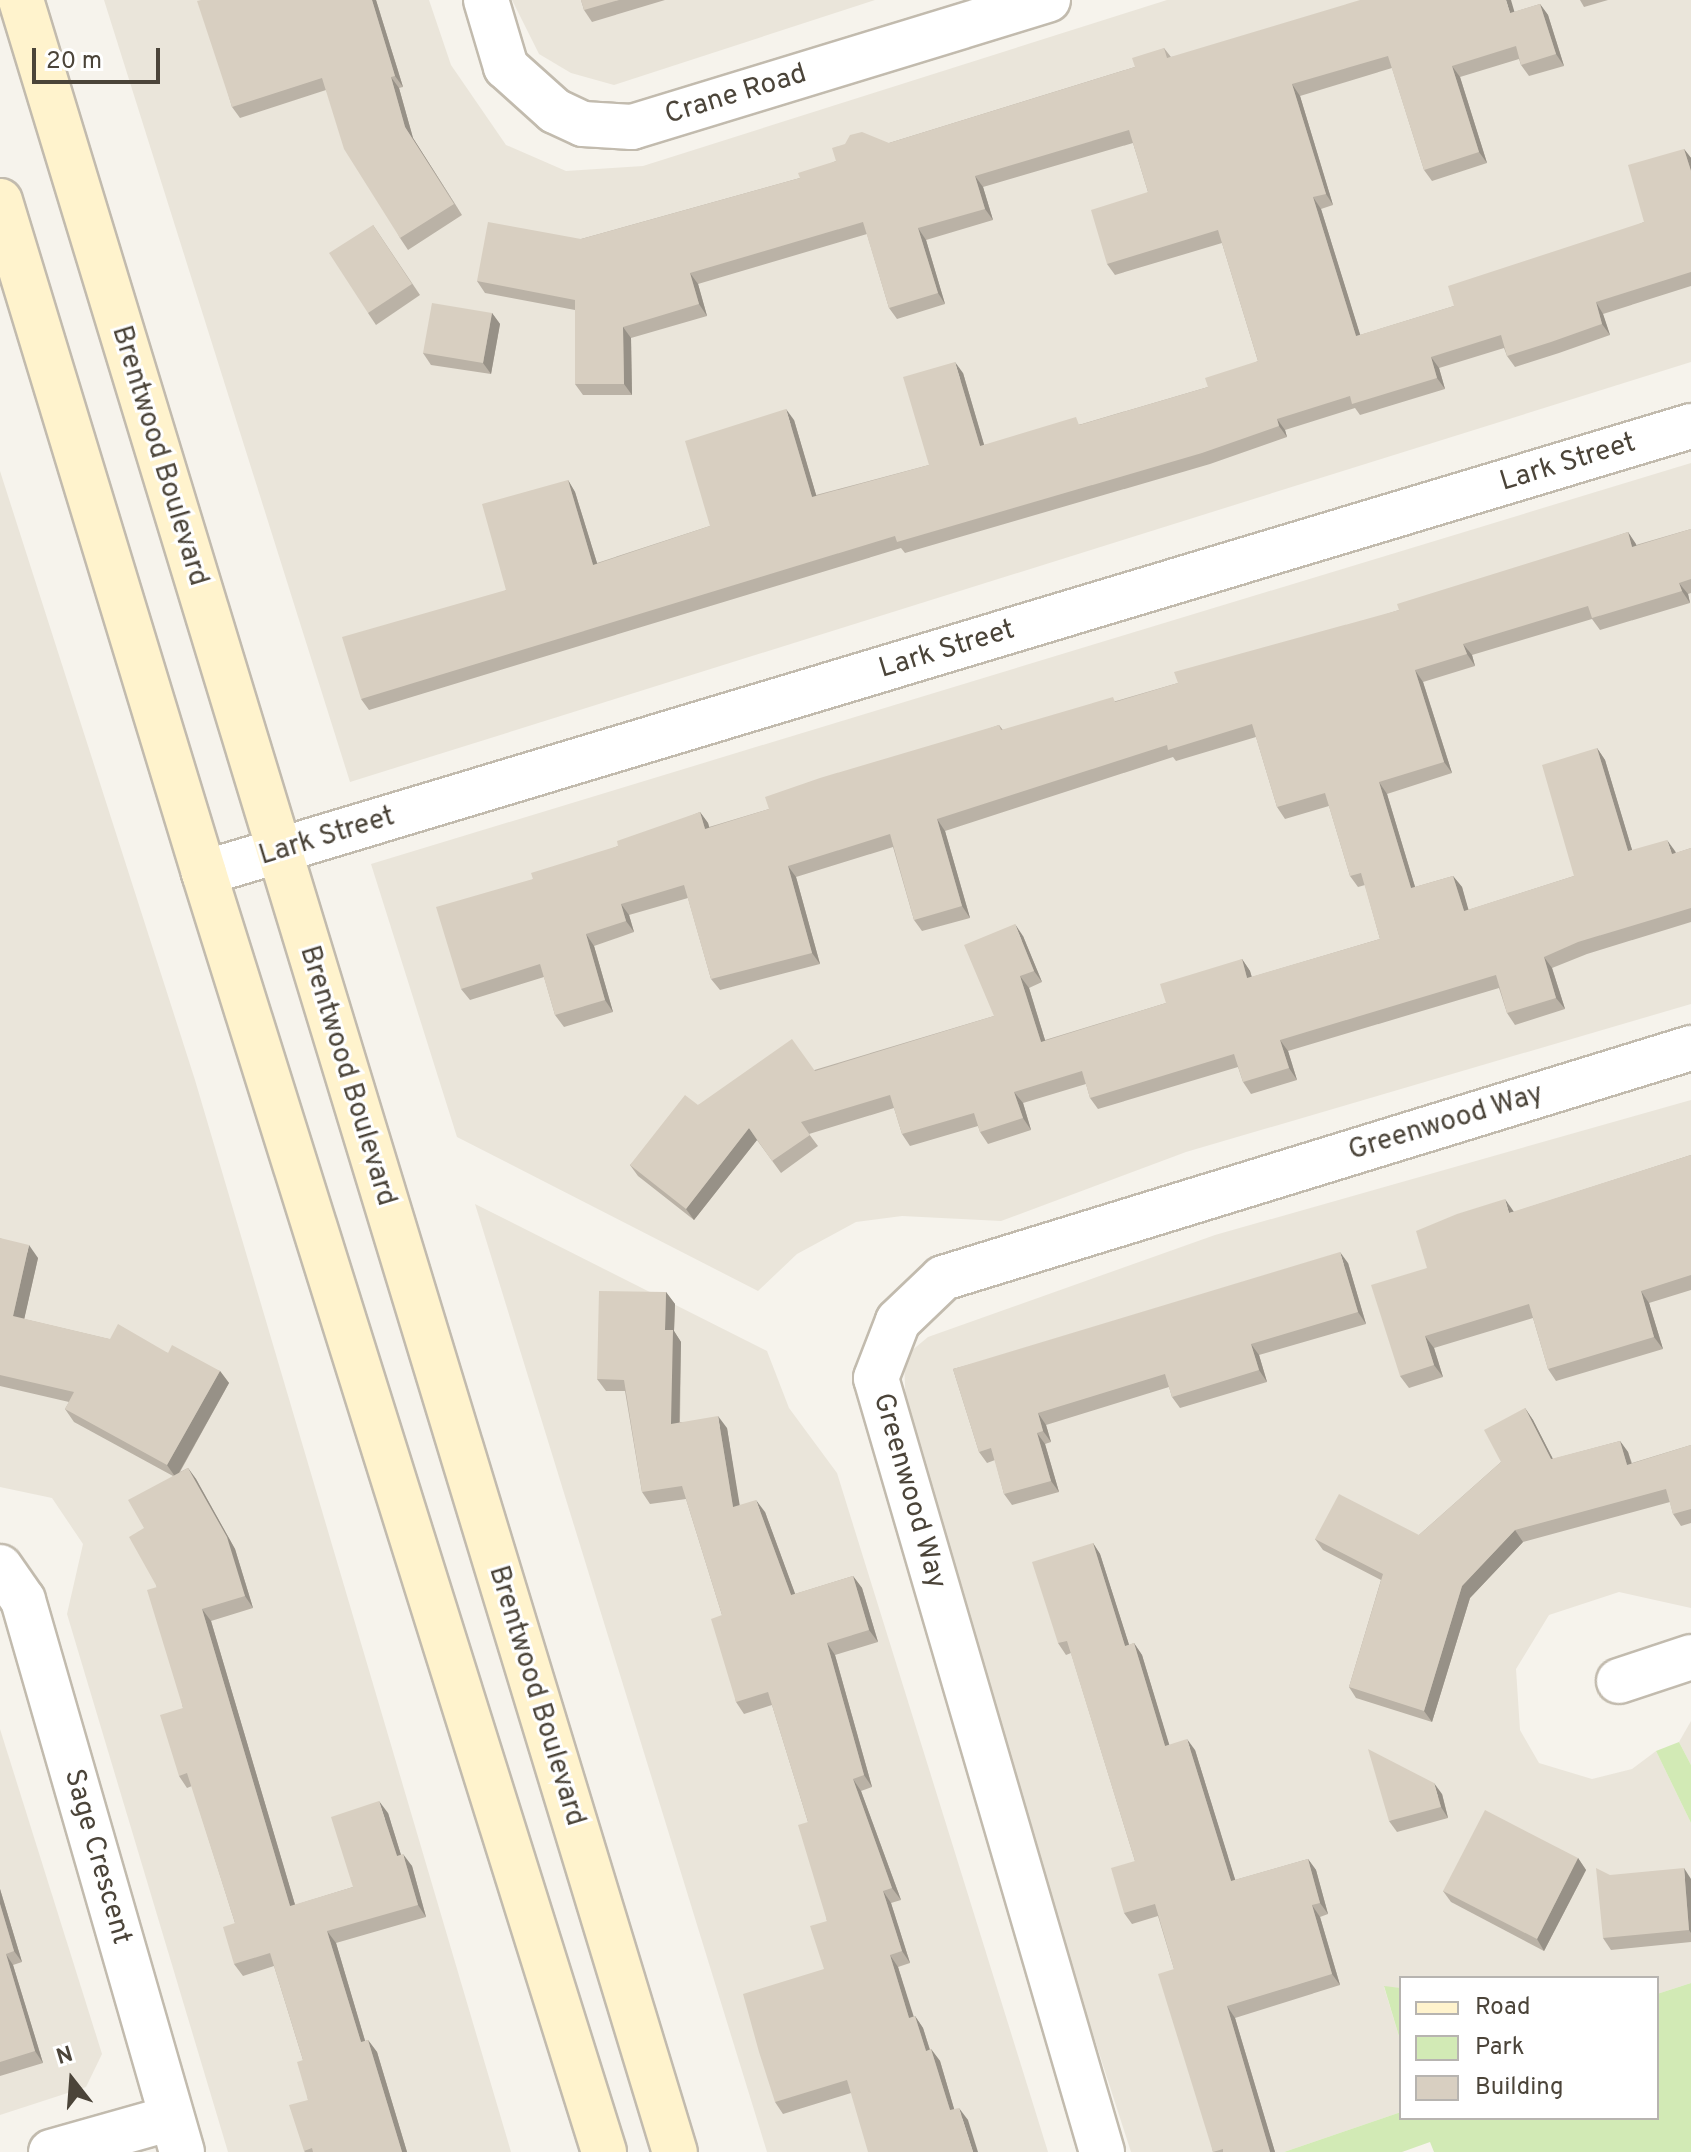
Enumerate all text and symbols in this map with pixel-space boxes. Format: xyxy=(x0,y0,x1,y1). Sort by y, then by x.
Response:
scale bar xyxy=(36,32,164,82)
text: 20 m xyxy=(46,47,102,77)
street label: Crane Road xyxy=(661,58,811,132)
street label: Brentwood Boulevard xyxy=(103,322,215,590)
street label: Lark Street xyxy=(1496,426,1640,500)
street label: Lark Street xyxy=(875,613,1019,687)
street label: Lark Street xyxy=(255,800,399,874)
street label: Brentwood Boulevard xyxy=(291,942,403,1210)
street label: Greenwood Way xyxy=(1344,1077,1548,1169)
street label: Greenwood Way xyxy=(865,1389,953,1593)
street label: Brentwood Boulevard xyxy=(480,1562,592,1830)
street label: Sage Crescent xyxy=(56,1766,138,1948)
legend xyxy=(1399,1976,1659,2120)
text: Road xyxy=(1475,1993,1531,2023)
text: Park xyxy=(1475,2033,1525,2063)
north arrow xyxy=(32,2040,112,2120)
text: N xyxy=(53,2041,76,2072)
text: Building xyxy=(1475,2073,1564,2103)

